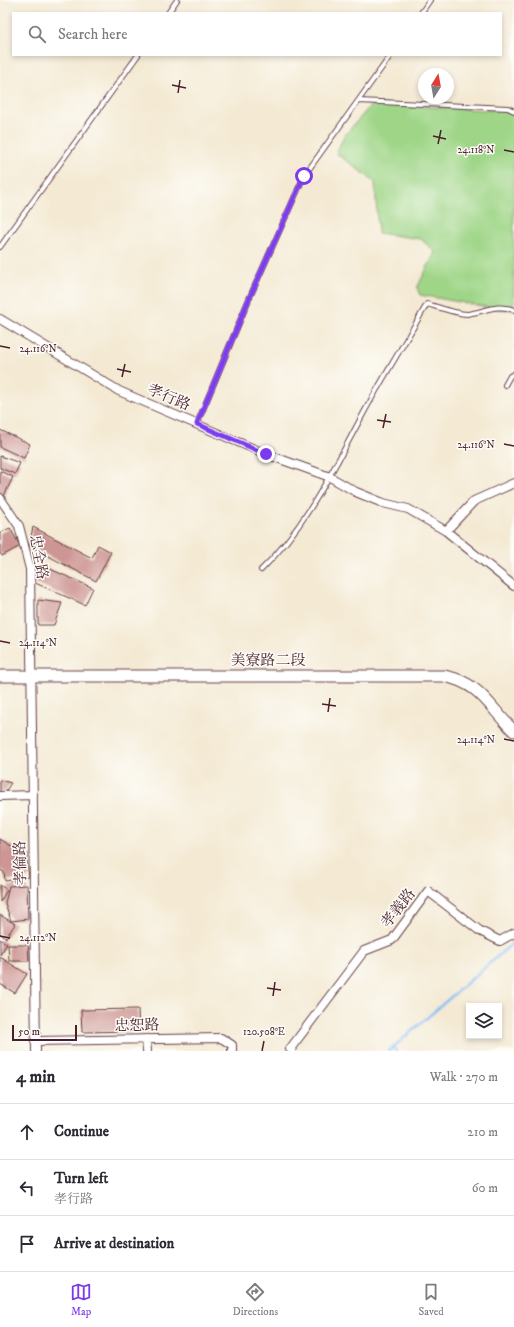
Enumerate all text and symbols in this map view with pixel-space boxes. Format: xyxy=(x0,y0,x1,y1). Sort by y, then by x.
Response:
search box xyxy=(12,12,502,56)
icon: search xyxy=(26,23,48,45)
text: Search here xyxy=(58,25,127,44)
north arrow xyxy=(418,68,454,104)
text: 24.118°N xyxy=(457,144,495,156)
route start xyxy=(295,167,313,185)
text: 24.116°N xyxy=(19,343,57,355)
street label: 孝行路 xyxy=(144,380,193,415)
text: 24.116°N xyxy=(457,439,495,451)
route end xyxy=(257,445,275,463)
street label: 忠全路 xyxy=(25,533,52,581)
text: 24.114°N xyxy=(19,637,57,649)
street label: 美寮路二段 xyxy=(230,651,306,670)
text: 24.114°N xyxy=(457,734,495,746)
street label: 孝倫路 xyxy=(11,840,30,886)
street label: 孝義路 xyxy=(377,885,420,932)
text: 24.112°N xyxy=(20,932,56,944)
map controls xyxy=(466,1003,502,1039)
button: layers xyxy=(466,1003,502,1039)
street label: 忠恕路 xyxy=(114,1016,160,1035)
scale bar xyxy=(12,1023,77,1042)
text: 50 m xyxy=(18,1025,40,1039)
text: 120.508°E xyxy=(243,1026,285,1038)
text: 4 min xyxy=(16,1066,55,1088)
text: Walk · 270 m xyxy=(430,1069,498,1085)
icon: ahead xyxy=(16,1121,38,1143)
text: Continue xyxy=(54,1122,109,1141)
text: 210 m xyxy=(467,1124,498,1140)
text: Turn left xyxy=(54,1169,108,1188)
icon: left xyxy=(16,1177,38,1199)
text: 60 m xyxy=(472,1180,498,1196)
text: 孝行路 xyxy=(54,1191,93,1207)
icon: arrive xyxy=(16,1233,38,1255)
text: Arrive at destination xyxy=(54,1234,174,1253)
tab: Map xyxy=(70,1281,92,1319)
tab: Directions xyxy=(233,1281,278,1319)
tab: Saved xyxy=(419,1281,444,1319)

